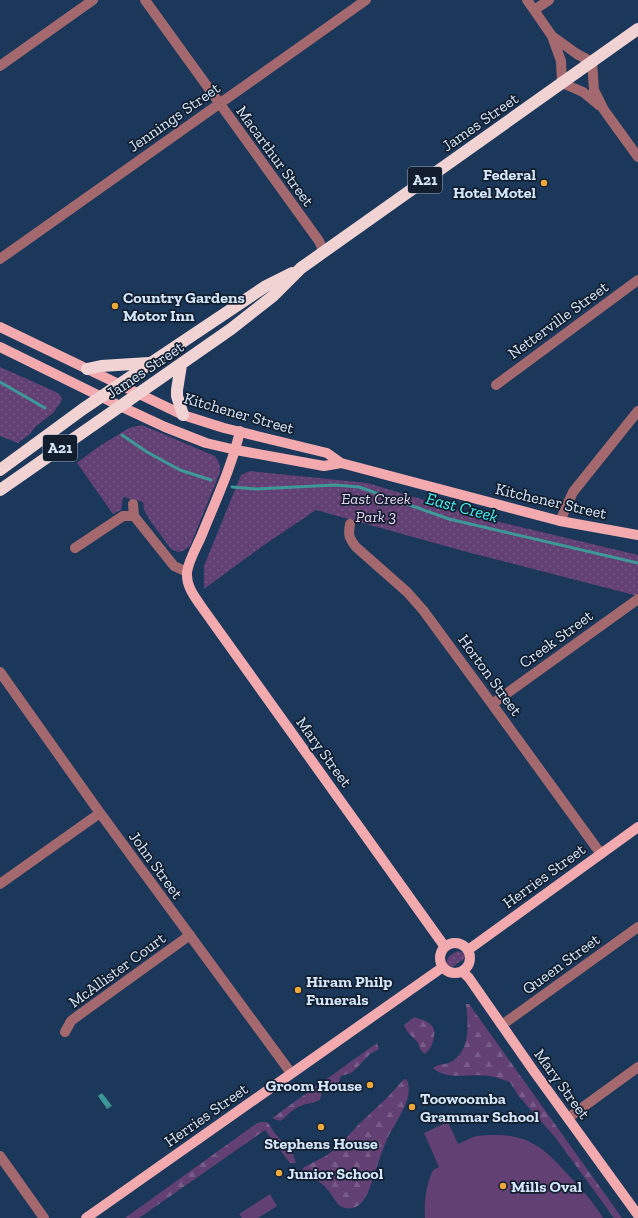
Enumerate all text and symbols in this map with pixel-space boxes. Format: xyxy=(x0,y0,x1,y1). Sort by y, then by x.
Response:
street label: Jennings Street xyxy=(124,78,224,156)
street label: James Street xyxy=(438,89,522,155)
street label: Macarthur Street xyxy=(232,102,318,210)
place label: Federal Hotel Motel xyxy=(453,165,536,202)
road number: A21 xyxy=(408,167,442,193)
marker: Federal Hotel Motel xyxy=(539,178,549,188)
street label: Netterville Street xyxy=(504,277,612,363)
place label: Country Gardens Motor Inn xyxy=(123,288,245,325)
marker: Country Gardens Motor Inn xyxy=(110,301,120,311)
street label: James Street xyxy=(103,337,187,403)
street label: Kitchener Street xyxy=(182,388,296,438)
road number: A21 xyxy=(43,435,77,461)
street label: Kitchener Street xyxy=(494,479,608,523)
water label: East Creek xyxy=(424,488,501,526)
park label: East Creek Park 3 xyxy=(341,489,411,526)
street label: Creek Street xyxy=(516,606,597,672)
street label: Horton Street xyxy=(454,631,526,719)
street label: Mary Street xyxy=(292,713,356,791)
street label: John Street xyxy=(125,827,187,903)
street label: Herries Street xyxy=(499,840,589,912)
street label: McAllister Court xyxy=(65,928,169,1012)
street label: Queen Street xyxy=(519,930,603,998)
place label: Hiram Philp Funerals xyxy=(306,972,392,1009)
marker: Hiram Philp Funerals xyxy=(293,985,303,995)
street label: Mary Street xyxy=(530,1045,594,1123)
place label: Groom House xyxy=(266,1076,362,1095)
street label: Herries Street xyxy=(161,1079,251,1151)
marker: Groom House xyxy=(365,1080,375,1090)
place label: Toowoomba Grammar School xyxy=(420,1089,539,1126)
marker: Toowoomba Grammar School xyxy=(407,1102,417,1112)
marker: Stephens House xyxy=(316,1122,326,1132)
place label: Stephens House xyxy=(264,1134,378,1153)
place label: Junior School xyxy=(287,1164,384,1183)
marker: Junior School xyxy=(274,1168,284,1178)
place label: Mills Oval xyxy=(511,1177,582,1196)
marker: Mills Oval xyxy=(498,1181,508,1191)

